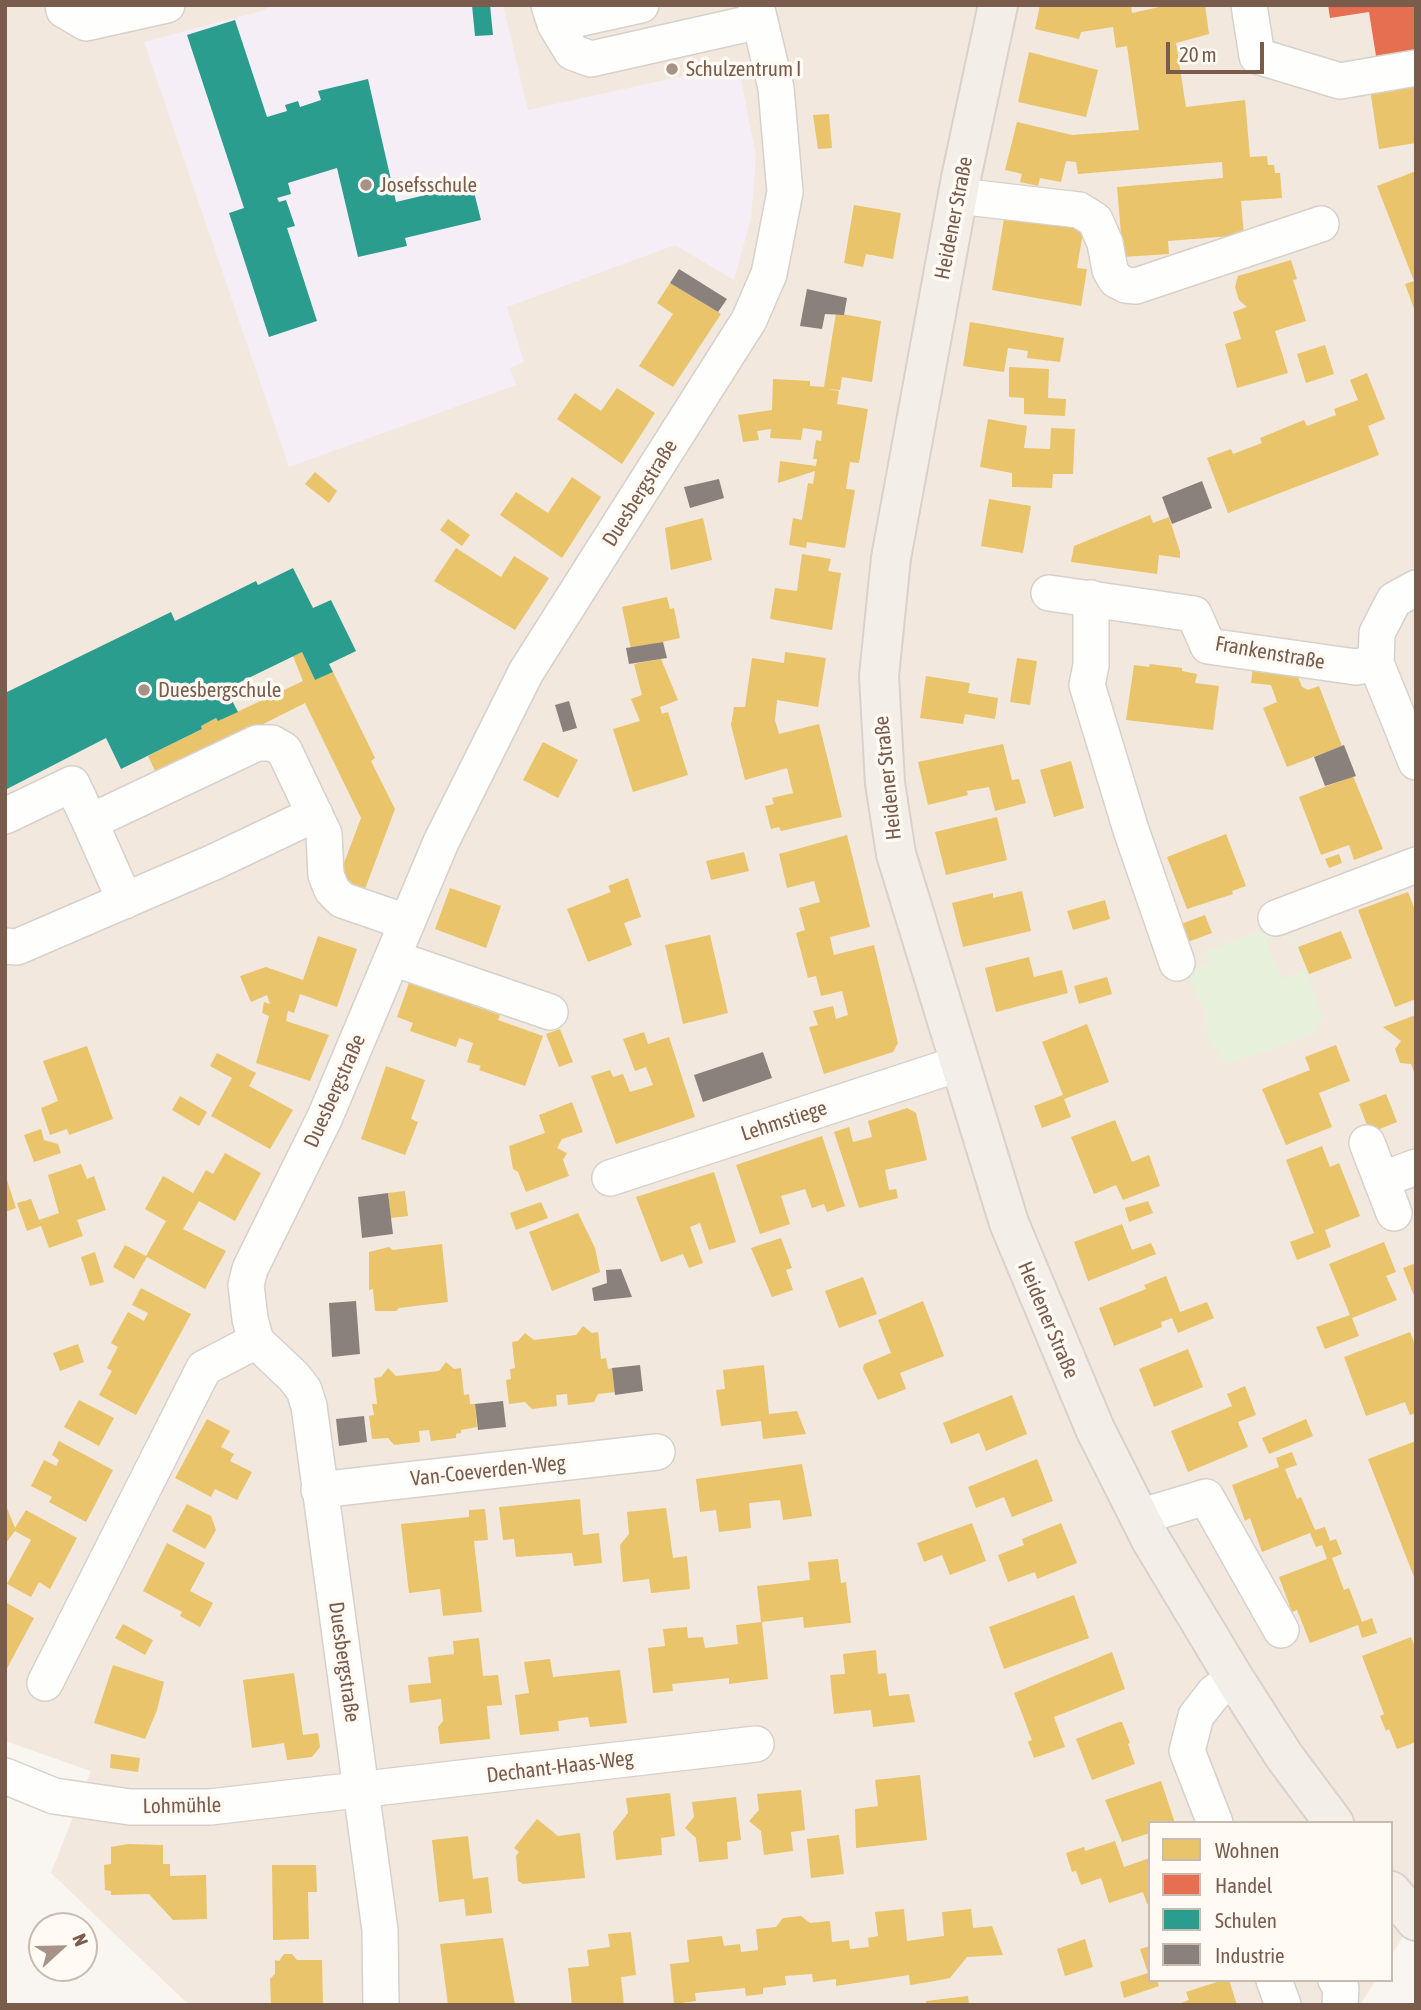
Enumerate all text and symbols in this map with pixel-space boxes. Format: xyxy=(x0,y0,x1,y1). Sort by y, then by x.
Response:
scale bar xyxy=(1169,28,1267,72)
text: 20 m xyxy=(1179,42,1217,66)
place label: Schulzentrum I xyxy=(686,56,801,82)
marker: Schulzentrum I xyxy=(664,61,680,77)
street label: Heidener Straße xyxy=(930,154,978,282)
place label: Josefsschule xyxy=(380,172,477,198)
marker: Josefsschule xyxy=(358,177,374,193)
street label: Duesbergstraße xyxy=(597,435,683,551)
street label: Frankenstraße xyxy=(1213,631,1327,675)
place label: Duesbergschule xyxy=(158,677,281,703)
marker: Duesbergschule xyxy=(136,682,152,698)
street label: Heidener Straße xyxy=(869,715,907,841)
street label: Duesbergstraße xyxy=(299,1030,371,1152)
street label: Lehmstiege xyxy=(738,1095,830,1147)
street label: Heidener Straße xyxy=(1012,1258,1084,1382)
street label: Van-Coeverden-Weg xyxy=(409,1450,567,1492)
street label: Duesbergstraße xyxy=(323,1600,365,1724)
street label: Dechant-Haas-Weg xyxy=(485,1745,635,1789)
street label: Lohmühle xyxy=(143,1793,221,1819)
legend xyxy=(1148,1821,1393,1982)
text: Wohnen xyxy=(1215,1838,1280,1862)
text: Handel xyxy=(1215,1873,1272,1897)
text: Schulen xyxy=(1215,1908,1277,1932)
north arrow xyxy=(28,1912,98,1982)
text: N xyxy=(68,1931,93,1949)
text: Industrie xyxy=(1215,1943,1285,1967)

